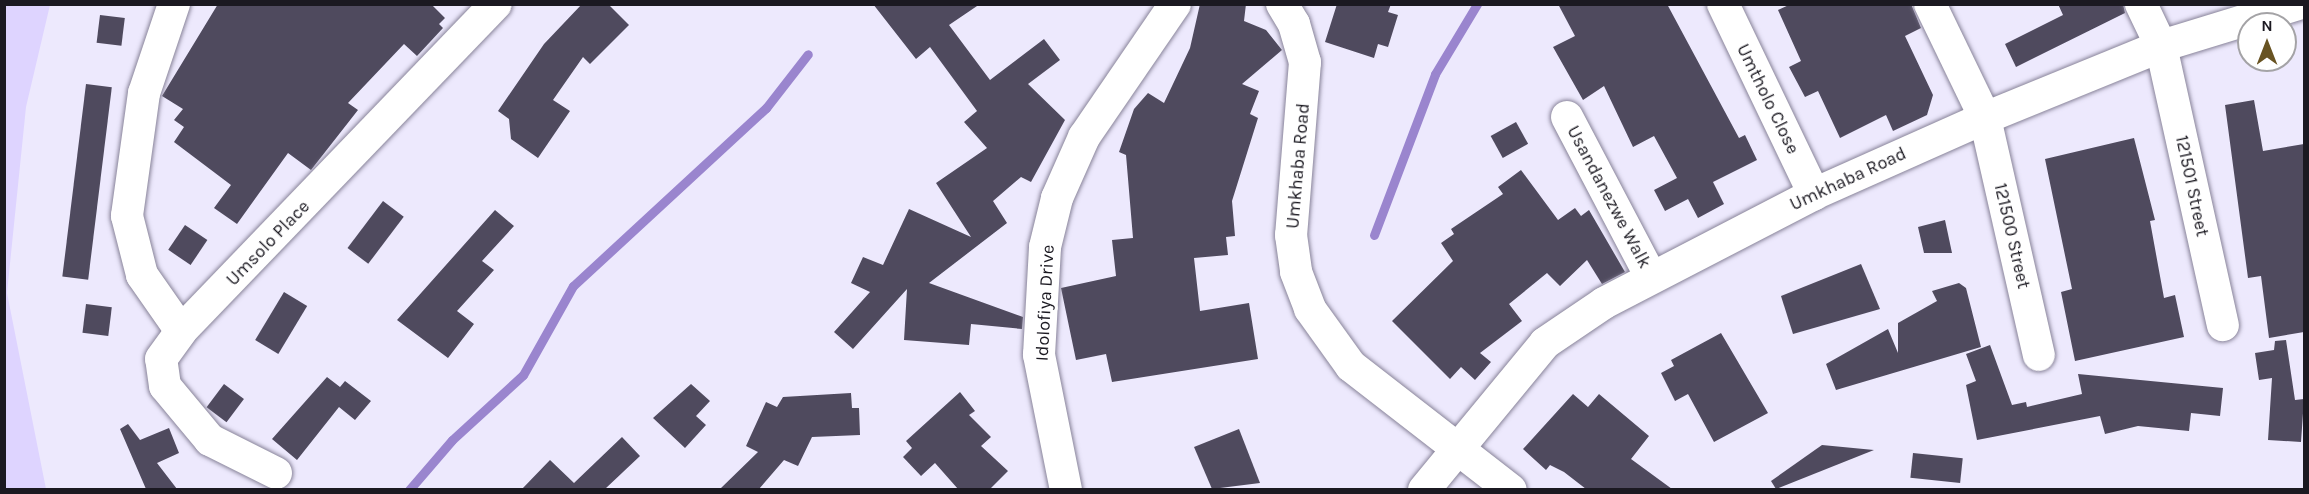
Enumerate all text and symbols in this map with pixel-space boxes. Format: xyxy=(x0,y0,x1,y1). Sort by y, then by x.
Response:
north arrow xyxy=(2237,12,2297,72)
text: N xyxy=(2261,16,2273,35)
street label: Umtholo Close xyxy=(1732,40,1804,158)
street label: Umkhaba Road xyxy=(1282,102,1314,230)
street label: Usandanezwe Walk xyxy=(1562,122,1656,272)
street label: 121501 Street xyxy=(2171,133,2213,239)
street label: Umkhaba Road xyxy=(1786,143,1910,215)
street label: 121500 Street xyxy=(1989,181,2035,291)
street label: Umsolo Place xyxy=(222,196,314,290)
street label: Idolofiya Drive xyxy=(1031,244,1059,362)

